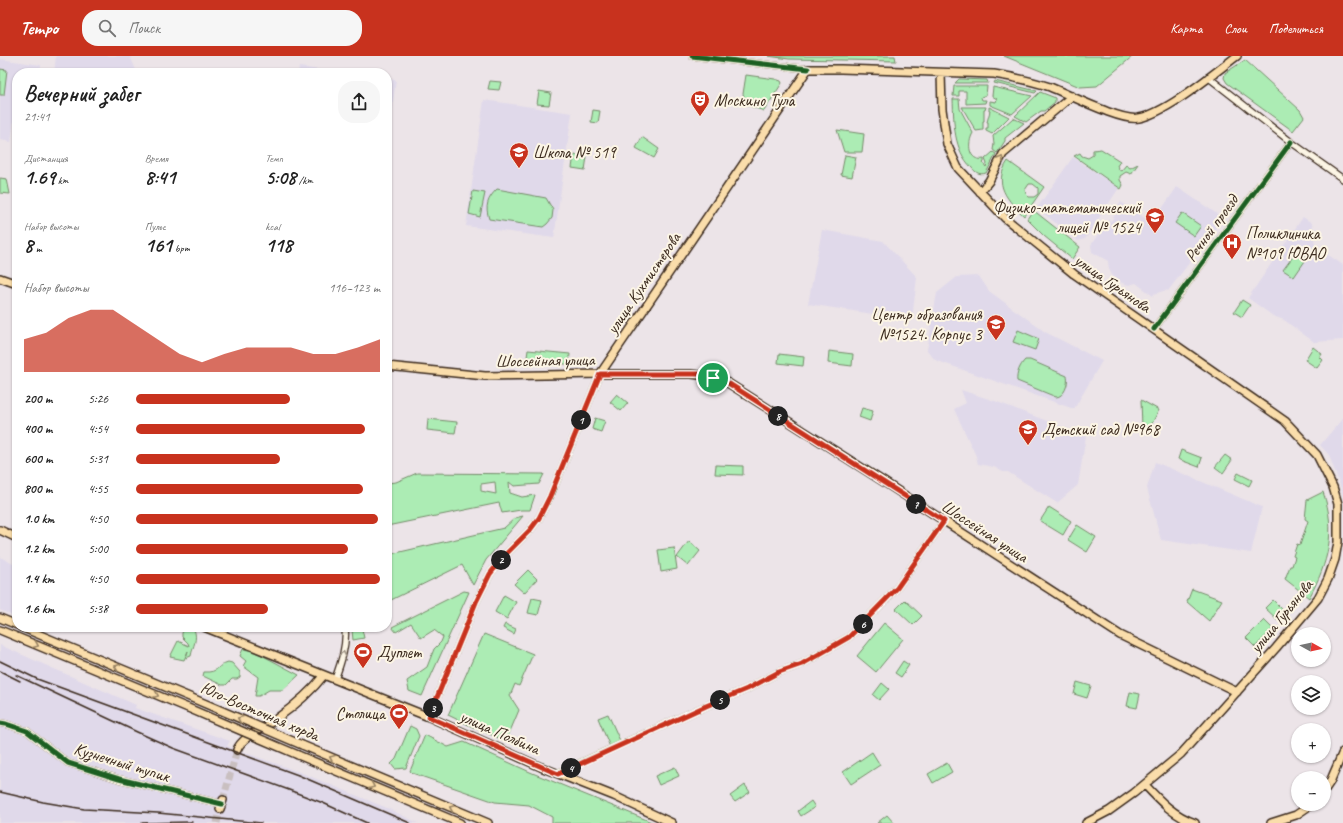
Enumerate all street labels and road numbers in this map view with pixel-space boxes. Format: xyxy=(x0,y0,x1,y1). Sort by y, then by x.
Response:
street label: Речной проезд xyxy=(1180,189,1244,266)
street label: улица Кухмистерова xyxy=(601,228,686,339)
street label: улица Гурьянова xyxy=(1069,249,1156,318)
street label: Шоссейная улица xyxy=(495,349,596,372)
street label: Шоссейная улица xyxy=(938,496,1033,568)
street label: улица Гурьянова xyxy=(1245,574,1318,658)
street label: Юго-Восточная хорда xyxy=(197,677,324,747)
street label: улица Полбина xyxy=(456,705,545,760)
street label: Кузнечный тупик xyxy=(71,738,174,788)

